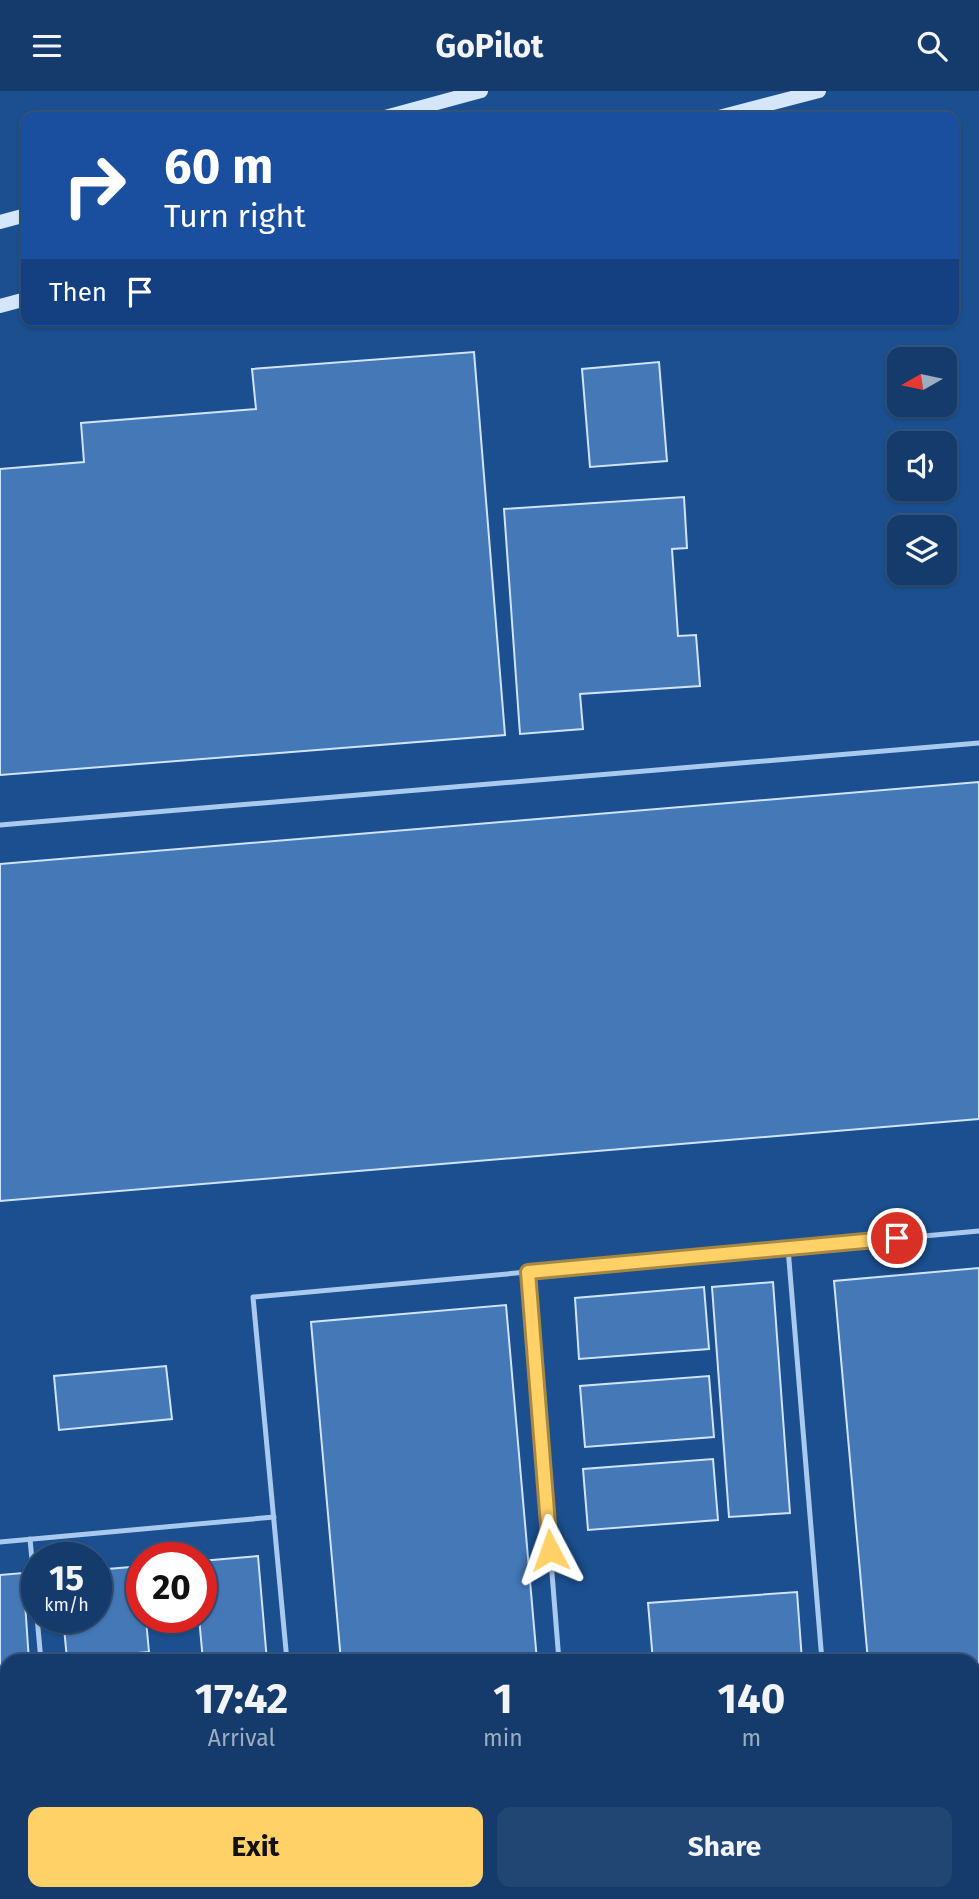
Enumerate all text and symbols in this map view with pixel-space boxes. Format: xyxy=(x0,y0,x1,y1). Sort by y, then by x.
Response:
icon: menu xyxy=(28,27,66,65)
text: GoPilot xyxy=(436,27,543,65)
icon: search xyxy=(913,27,951,65)
text: 60 m xyxy=(164,137,273,196)
icon: right xyxy=(49,140,140,231)
text: Turn right xyxy=(164,197,306,235)
icon: arrive xyxy=(121,273,159,311)
text: Then xyxy=(49,277,107,308)
north arrow xyxy=(887,347,957,417)
map controls xyxy=(887,347,957,585)
button: sound xyxy=(887,431,957,501)
button: layers xyxy=(887,515,957,585)
pin xyxy=(867,1208,927,1268)
icon: arrive xyxy=(878,1219,916,1257)
position arrow xyxy=(513,1513,587,1587)
speed limit sign: 20 xyxy=(126,1542,217,1633)
text: 15 xyxy=(49,1557,84,1599)
text: km/h xyxy=(44,1594,89,1616)
text: 17:42 xyxy=(195,1674,288,1724)
text: 1 xyxy=(493,1674,513,1724)
text: 140 xyxy=(717,1674,785,1724)
text: Arrival xyxy=(208,1724,275,1752)
text: min xyxy=(483,1724,523,1752)
text: m xyxy=(742,1724,761,1752)
button: Exit xyxy=(28,1807,483,1887)
button: Share xyxy=(497,1807,952,1887)

